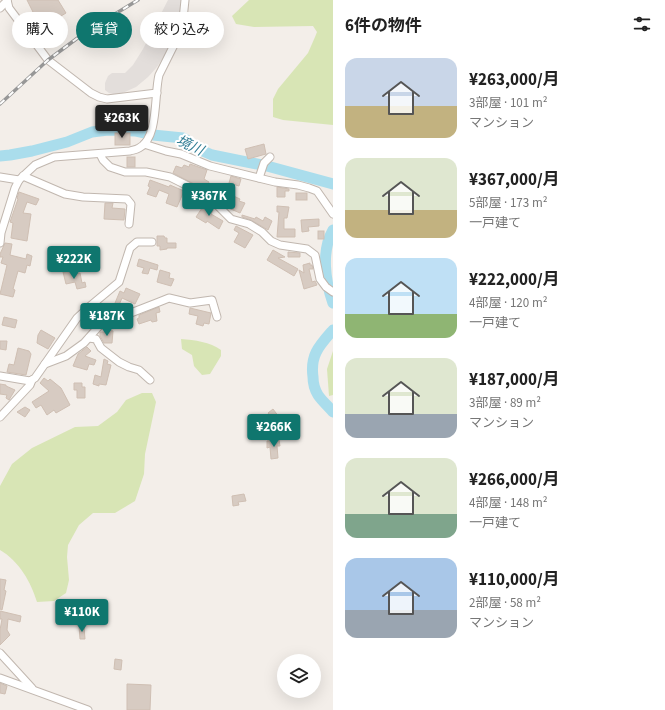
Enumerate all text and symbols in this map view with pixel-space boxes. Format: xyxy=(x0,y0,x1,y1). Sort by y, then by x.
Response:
chip: 購入 xyxy=(12,12,68,48)
chip: 賃貸 xyxy=(76,12,132,48)
chip: 絞り込み xyxy=(140,12,224,48)
icon: filters xyxy=(631,13,653,35)
text: 6件の物件 xyxy=(345,14,422,38)
text: ¥263,000/月 xyxy=(469,68,560,92)
icon: home xyxy=(377,74,425,122)
text: 3部屋 · 101 m² xyxy=(469,94,547,112)
pin: ¥263K xyxy=(94,105,150,139)
text: ¥263K xyxy=(104,109,140,127)
text: マンション xyxy=(469,114,534,132)
water label: 境川 xyxy=(173,131,208,162)
text: ¥367,000/月 xyxy=(469,168,560,192)
icon: home xyxy=(377,174,425,222)
pin: ¥367K xyxy=(181,183,237,217)
text: ¥367K xyxy=(191,187,227,205)
text: 5部屋 · 173 m² xyxy=(469,194,547,212)
text: 一戸建て xyxy=(469,214,521,232)
pin: ¥222K xyxy=(46,246,102,280)
text: ¥222K xyxy=(56,250,92,268)
text: ¥222,000/月 xyxy=(469,268,560,292)
icon: home xyxy=(377,274,425,322)
text: 4部屋 · 120 m² xyxy=(469,294,547,312)
pin: ¥187K xyxy=(79,303,135,337)
text: ¥187K xyxy=(89,307,125,325)
text: 一戸建て xyxy=(469,314,521,332)
text: ¥187,000/月 xyxy=(469,368,560,392)
icon: home xyxy=(377,374,425,422)
text: 3部屋 · 89 m² xyxy=(469,394,541,412)
pin: ¥266K xyxy=(246,414,302,448)
text: マンション xyxy=(469,414,534,432)
text: ¥266K xyxy=(256,418,292,436)
text: ¥266,000/月 xyxy=(469,468,560,492)
icon: home xyxy=(377,474,425,522)
text: 4部屋 · 148 m² xyxy=(469,494,547,512)
text: 一戸建て xyxy=(469,514,521,532)
text: ¥110,000/月 xyxy=(469,568,560,592)
icon: home xyxy=(377,574,425,622)
text: 2部屋 · 58 m² xyxy=(469,594,541,612)
pin: ¥110K xyxy=(54,599,110,633)
text: ¥110K xyxy=(64,603,100,621)
text: マンション xyxy=(469,614,534,632)
map controls xyxy=(277,654,321,698)
button: layers xyxy=(277,654,321,698)

